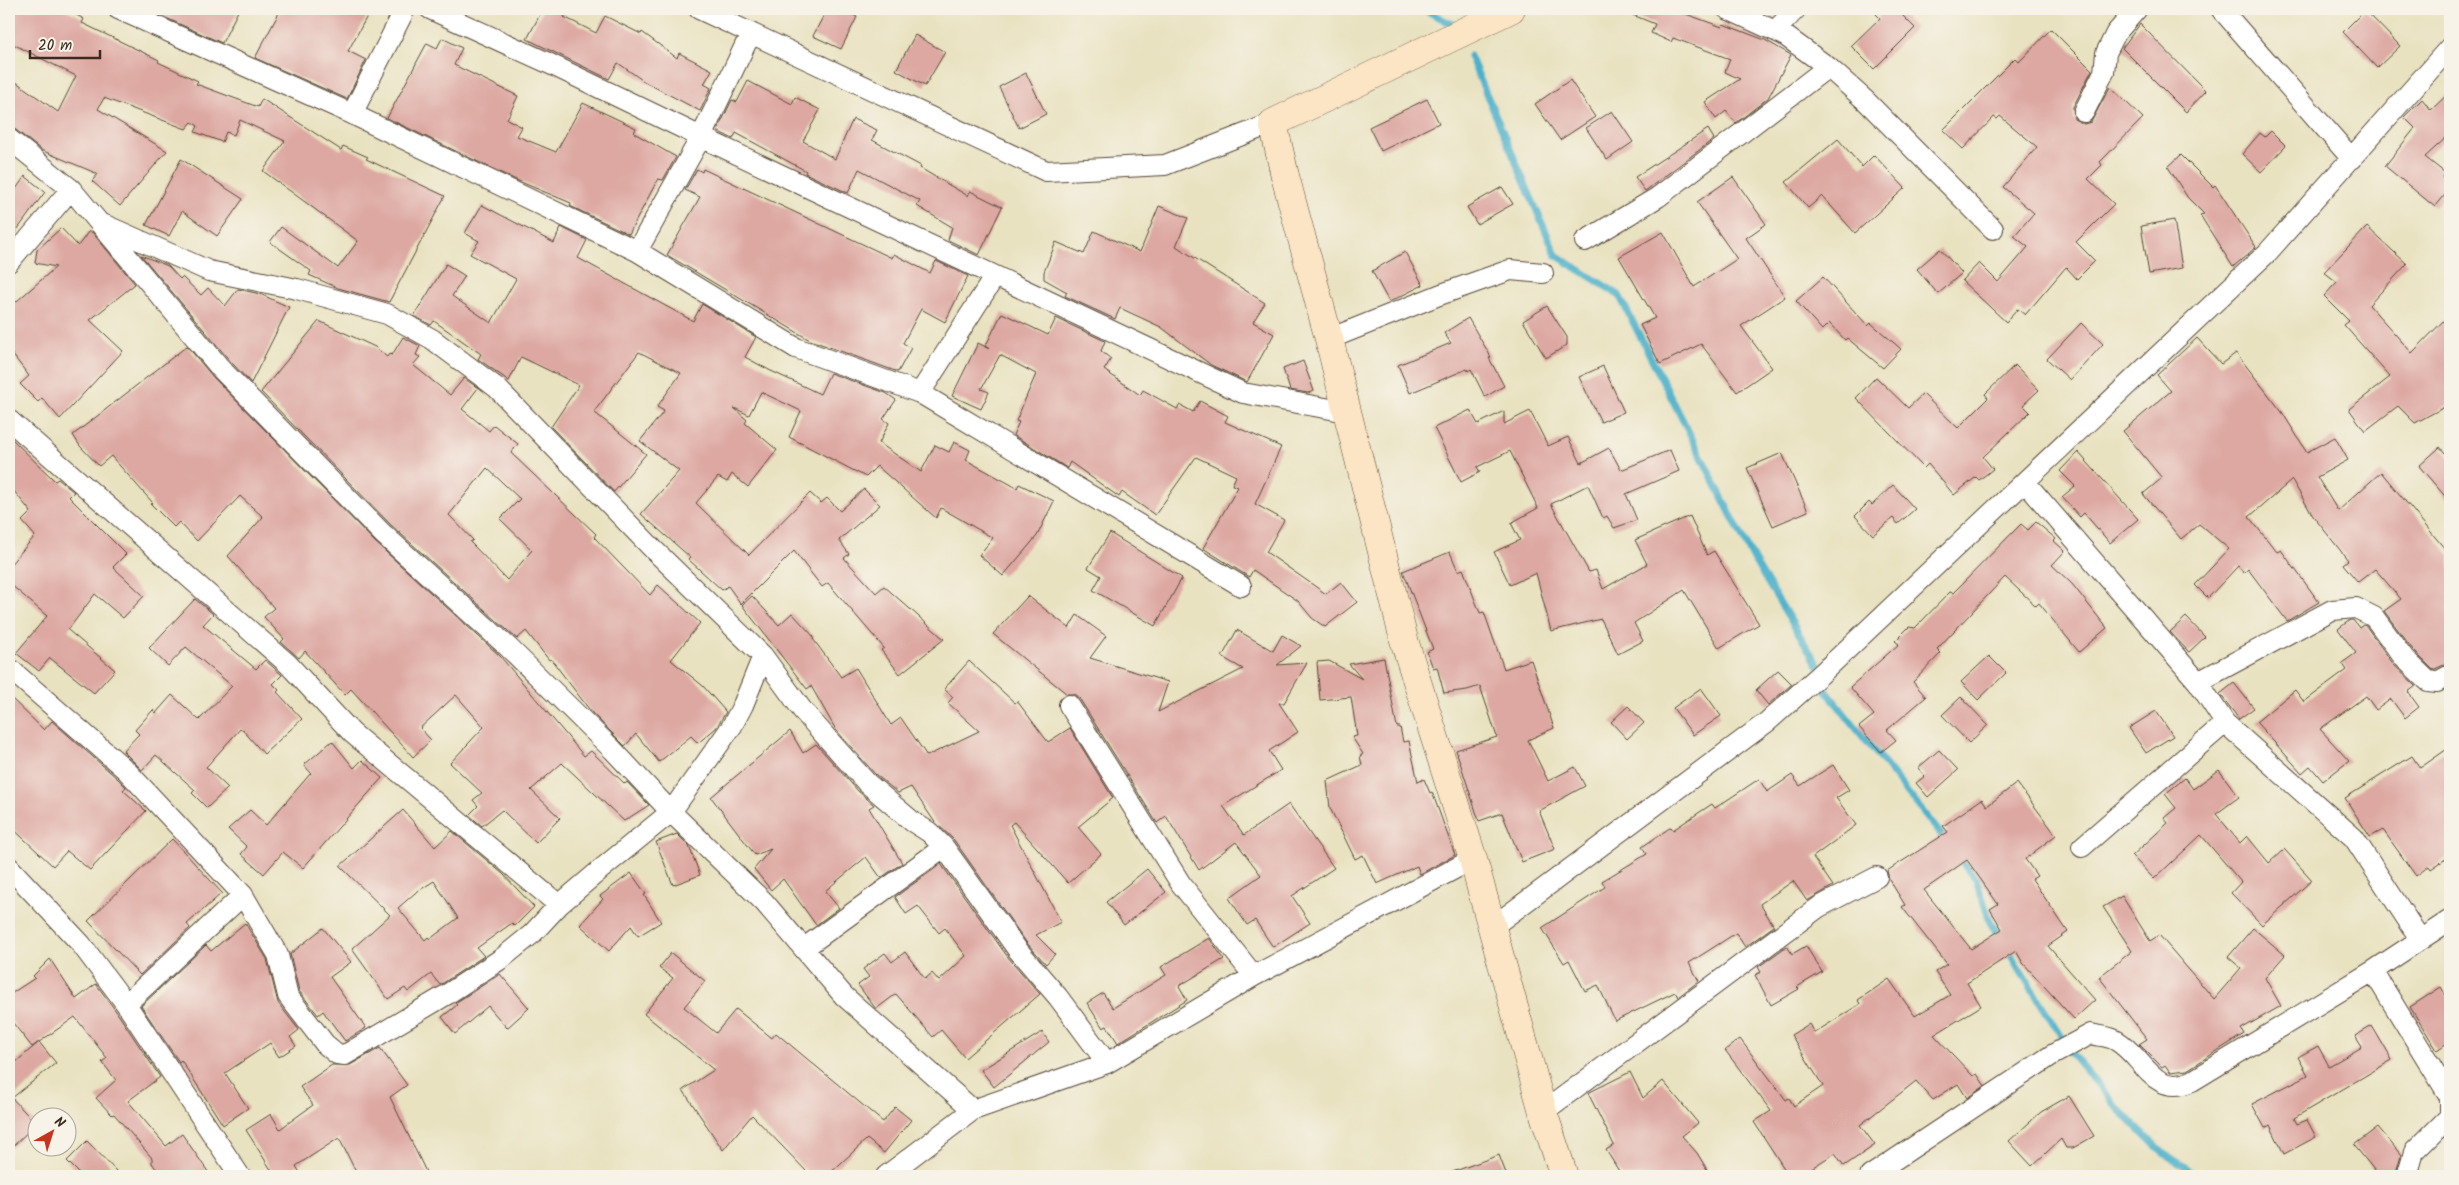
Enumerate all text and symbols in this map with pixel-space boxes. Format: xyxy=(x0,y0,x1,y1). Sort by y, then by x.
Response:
scale bar xyxy=(30,28,100,60)
text: 20 m xyxy=(38,34,72,58)
north arrow xyxy=(28,1108,78,1158)
text: N xyxy=(49,1111,70,1134)

